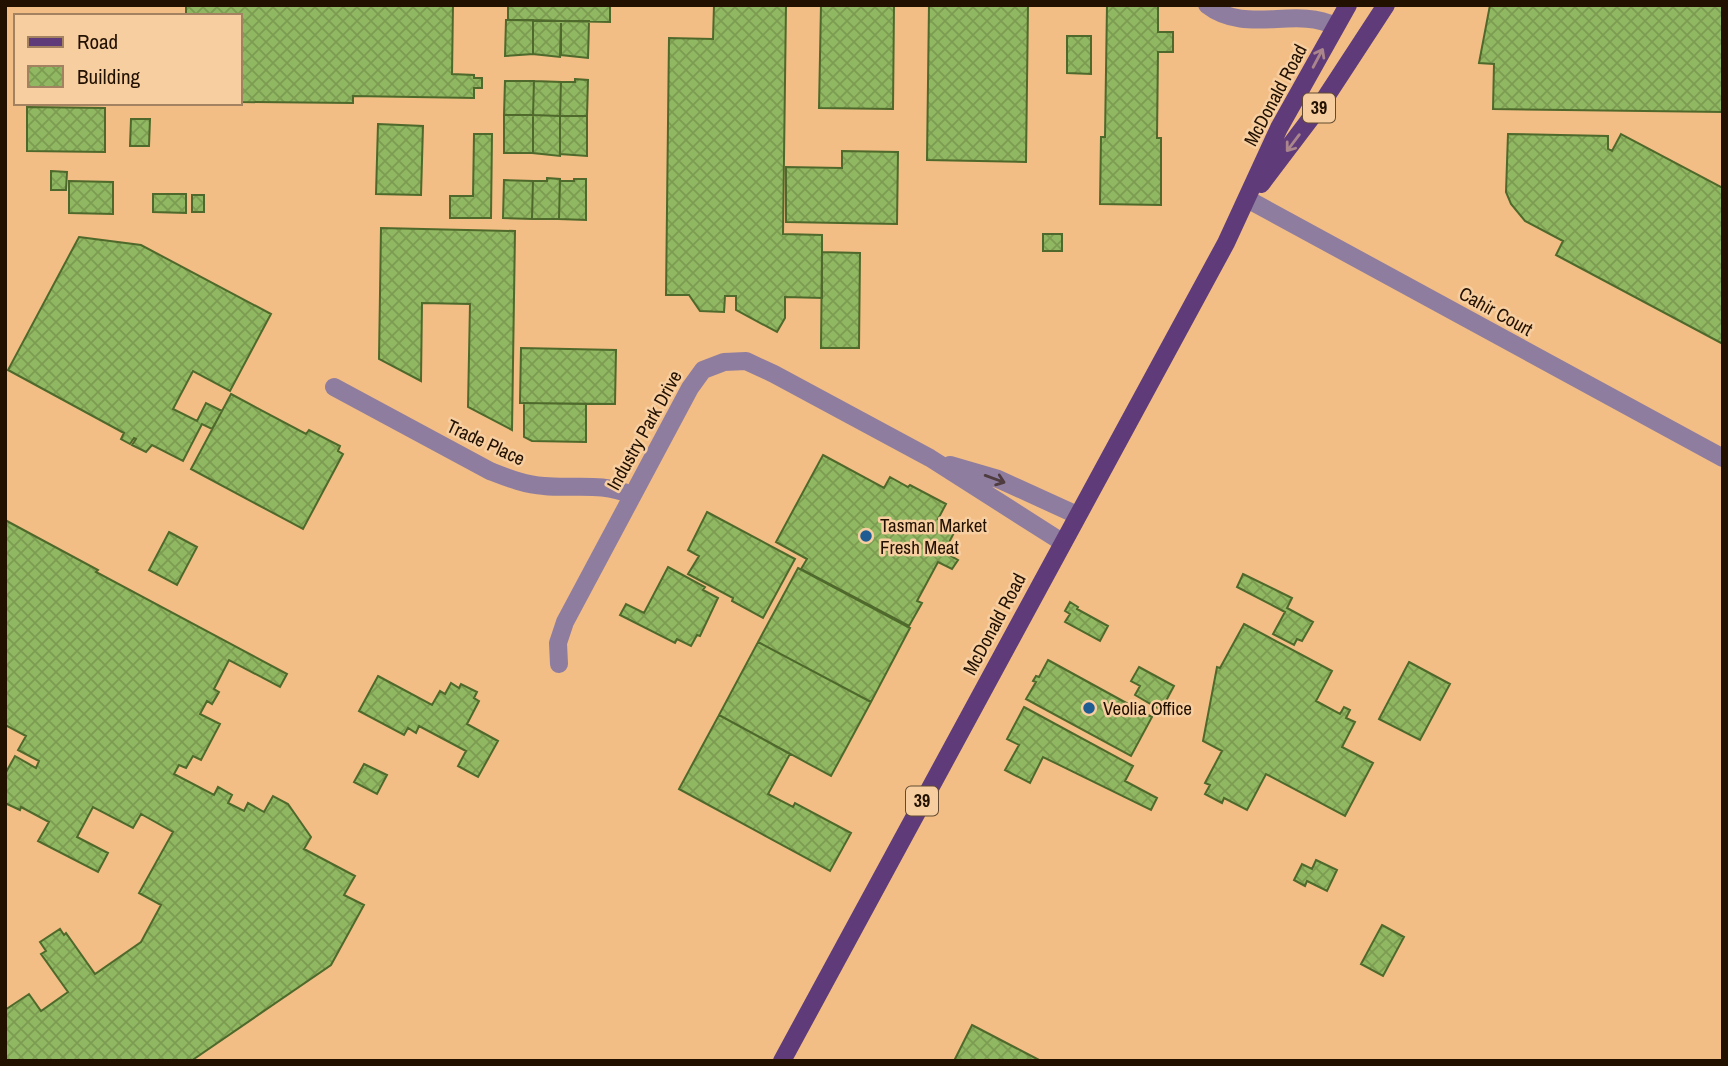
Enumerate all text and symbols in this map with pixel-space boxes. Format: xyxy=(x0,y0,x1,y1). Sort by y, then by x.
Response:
legend xyxy=(14,14,242,105)
text: Road xyxy=(77,27,118,56)
street label: McDonald Road xyxy=(1237,40,1313,150)
one-way arrow xyxy=(1312,48,1326,69)
text: Building xyxy=(77,62,141,91)
road number: 39 xyxy=(1303,94,1335,122)
one-way arrow xyxy=(1286,133,1301,152)
street label: Cahir Court xyxy=(1454,280,1538,342)
street label: Industry Park Drive xyxy=(600,365,688,495)
street label: Trade Place xyxy=(443,413,529,471)
one-way arrow xyxy=(984,474,1006,486)
place label: Tasman Market Fresh Meat xyxy=(880,512,987,560)
marker: Tasman Market Fresh Meat xyxy=(858,528,874,544)
street label: McDonald Road xyxy=(956,569,1032,679)
place label: Veolia Office xyxy=(1103,695,1192,721)
marker: Veolia Office xyxy=(1081,700,1097,716)
road number: 39 xyxy=(906,786,938,816)

